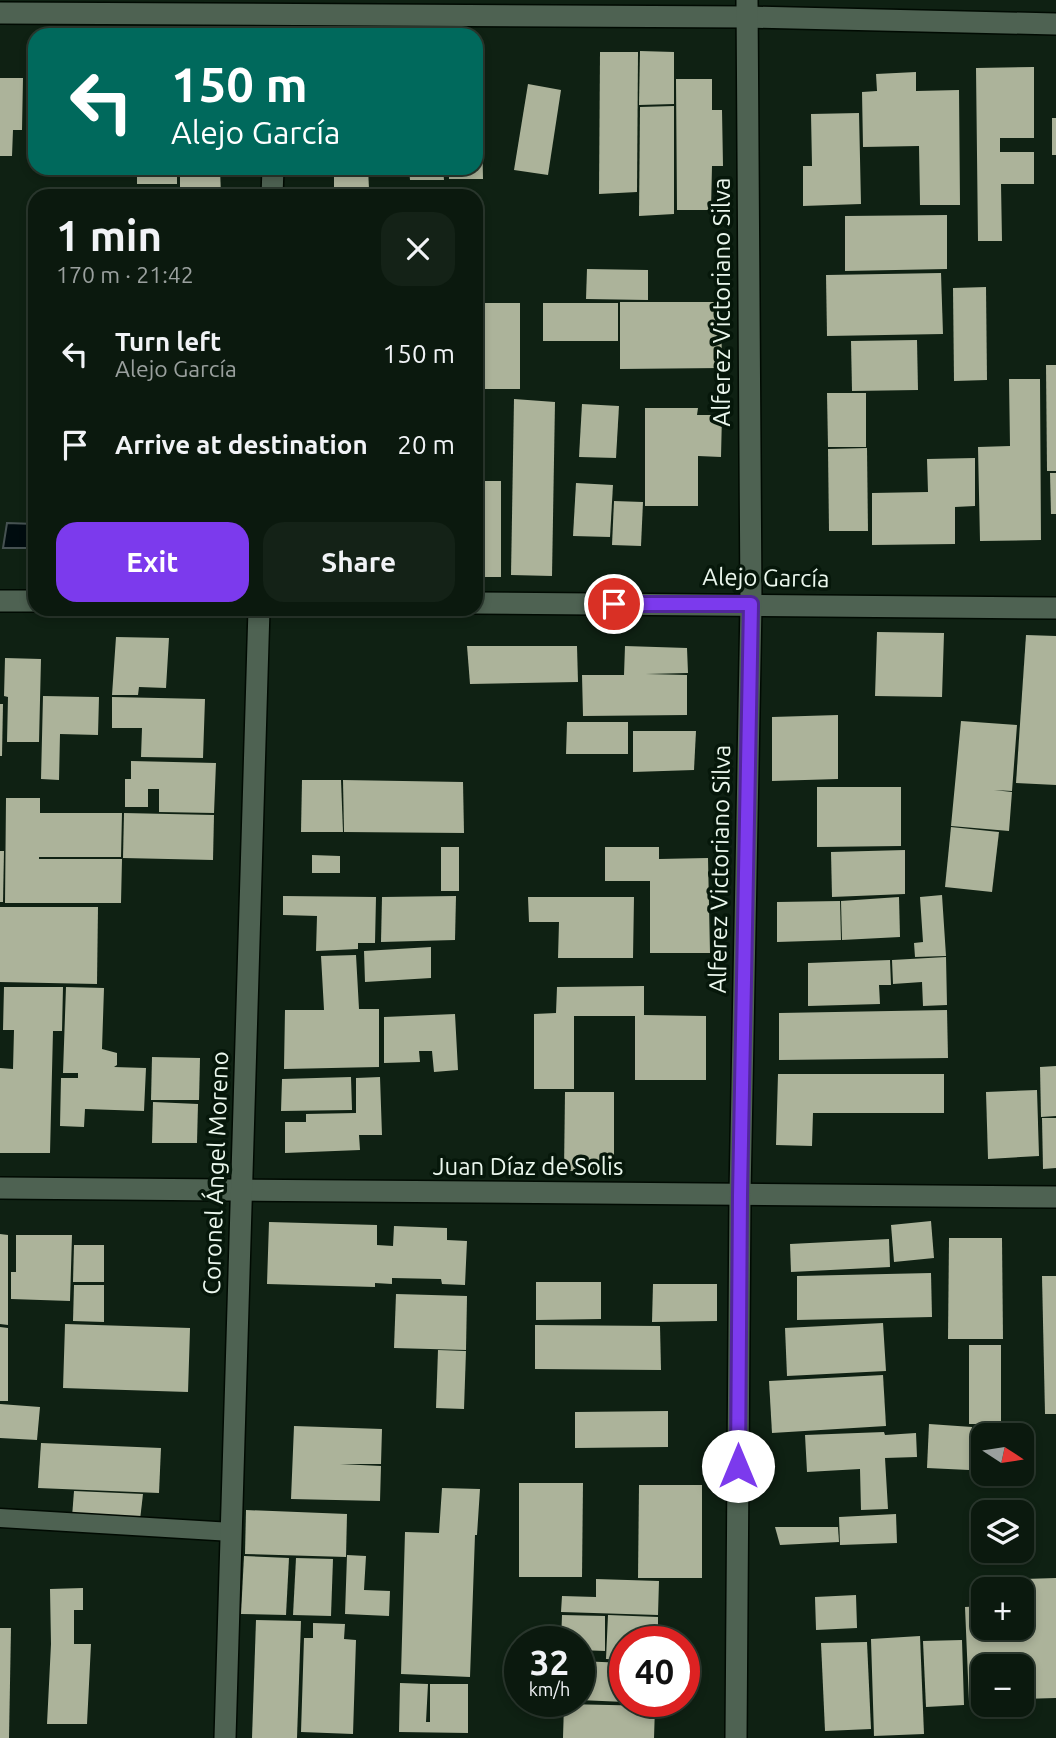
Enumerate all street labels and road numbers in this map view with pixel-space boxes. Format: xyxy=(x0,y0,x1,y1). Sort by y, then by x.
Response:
street label: Alferez Victoriano Silva xyxy=(708,178,735,426)
street label: Alejo García xyxy=(702,563,830,592)
street label: Alferez Victoriano Silva xyxy=(704,744,735,994)
street label: Coronel Ángel Moreno xyxy=(197,1051,233,1295)
street label: Juan Díaz de Solis xyxy=(433,1153,623,1180)

